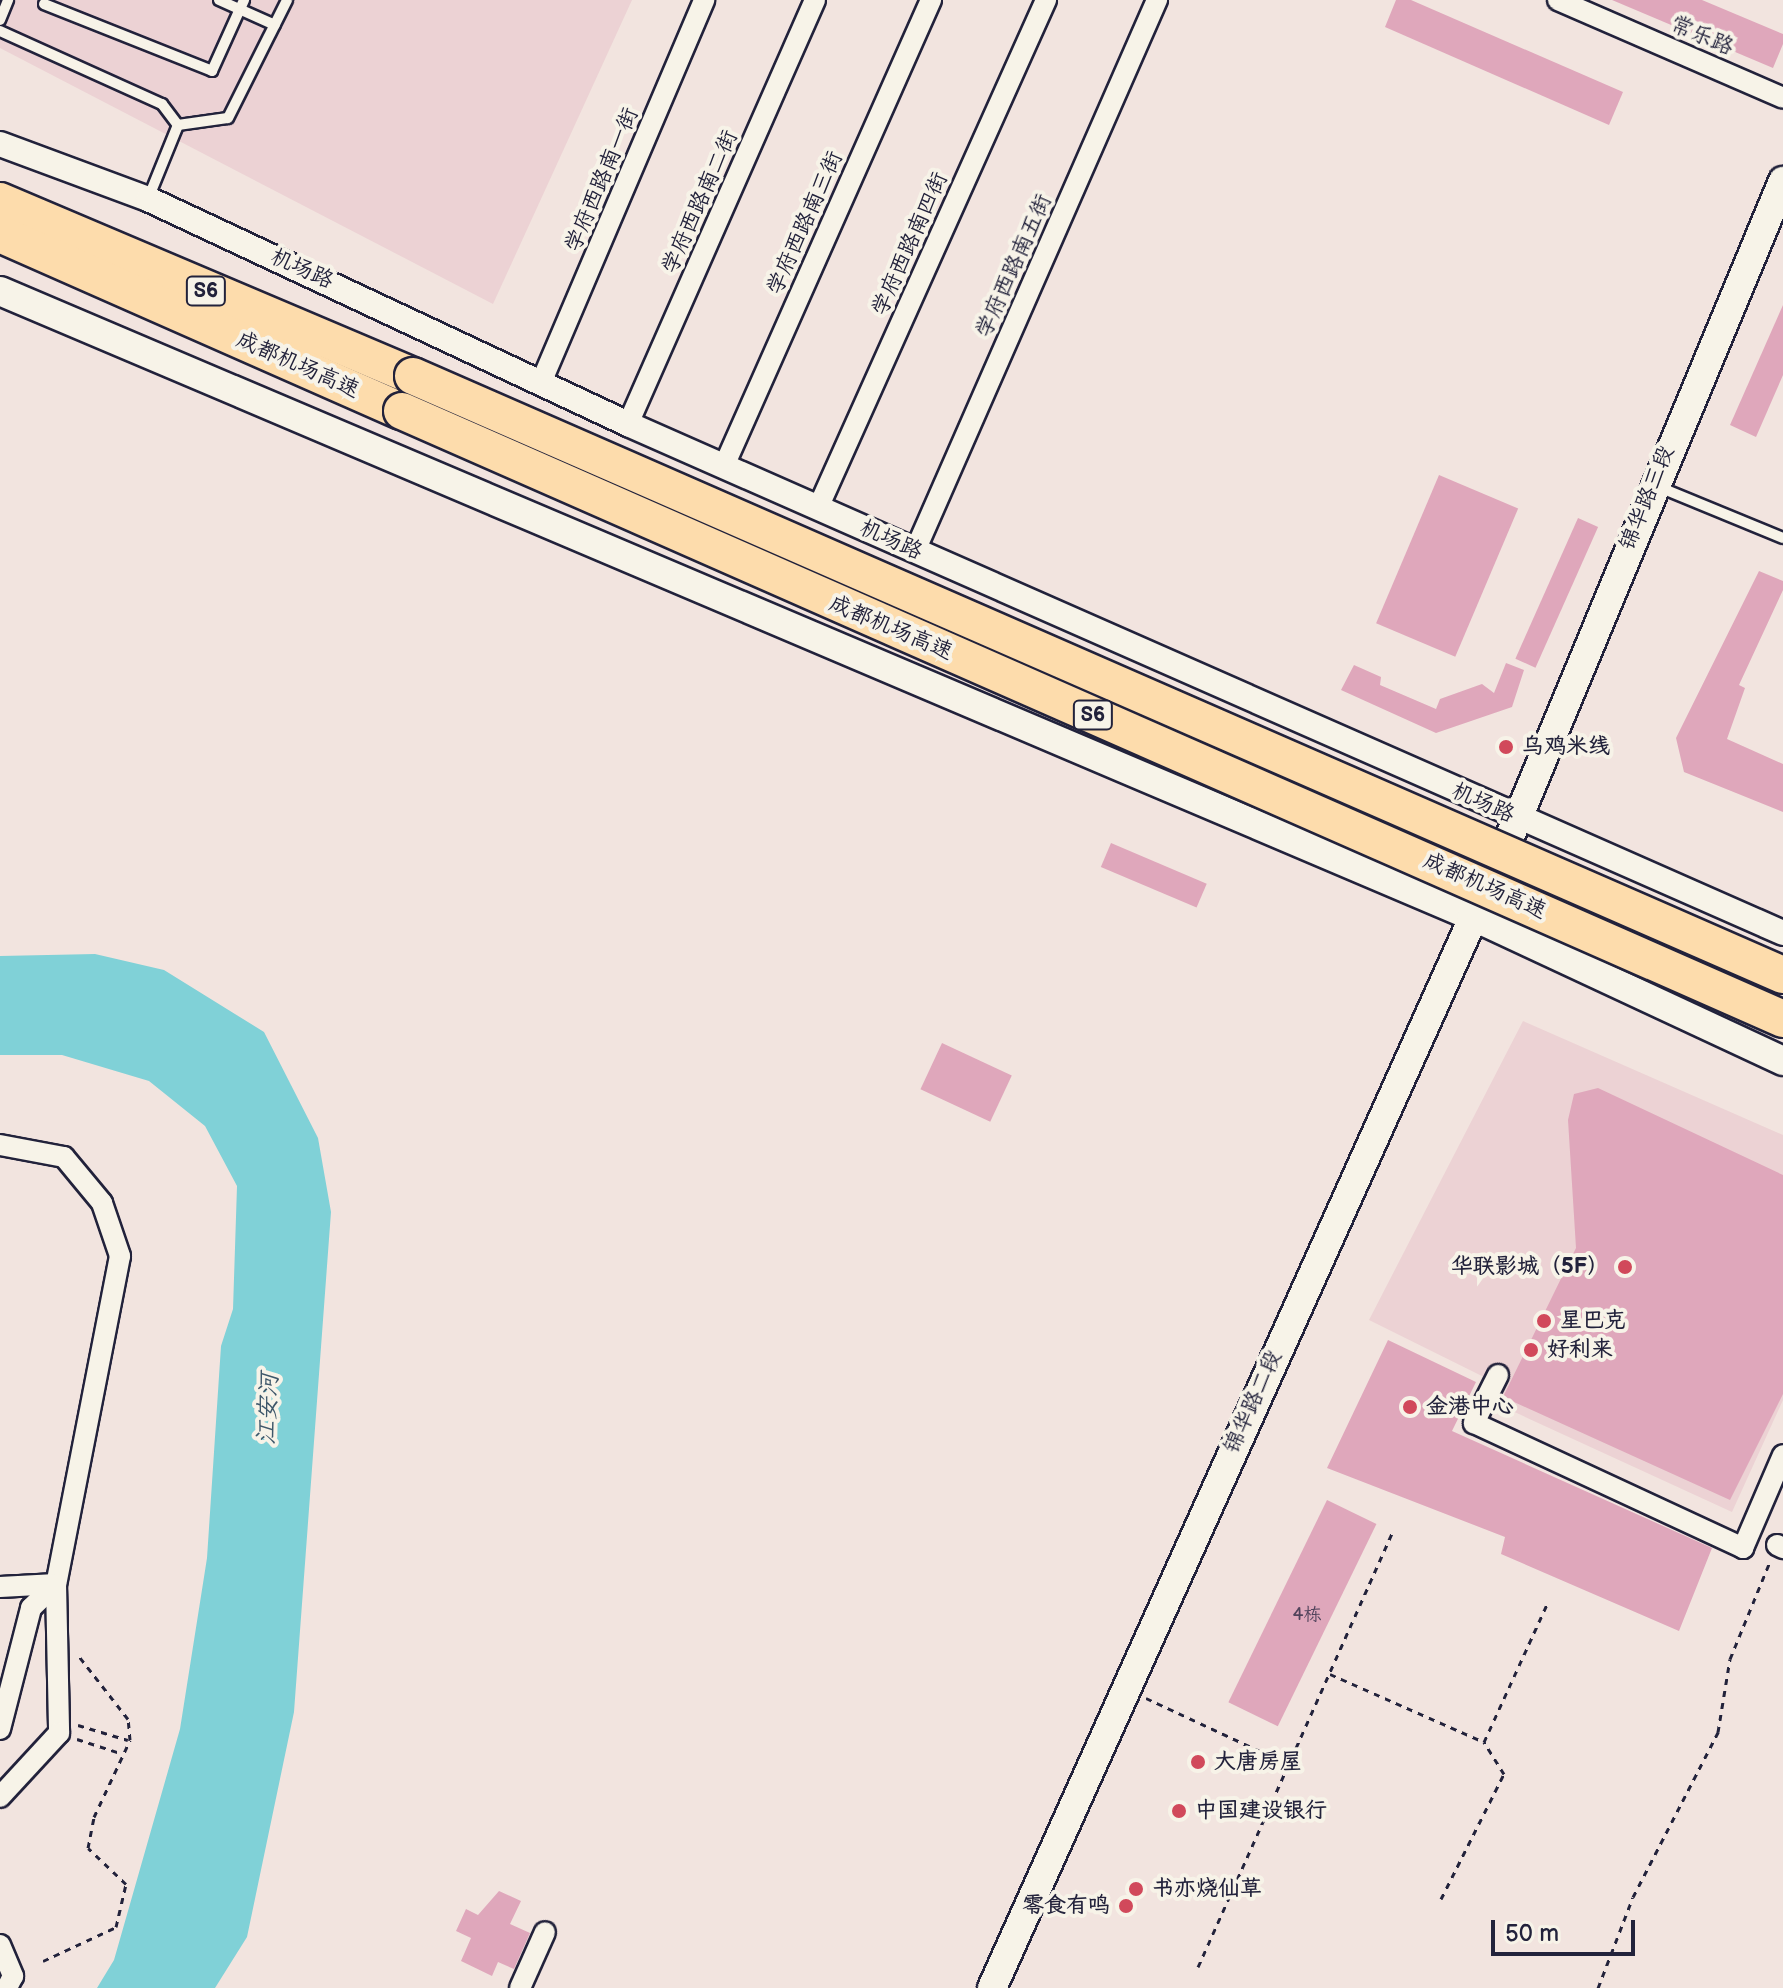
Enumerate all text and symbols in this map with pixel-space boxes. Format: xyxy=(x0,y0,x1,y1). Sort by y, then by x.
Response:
street label: 常乐路 xyxy=(1666,11,1738,61)
street label: 学府西路南一街 xyxy=(560,104,644,256)
street label: 学府西路南二街 xyxy=(657,126,743,278)
street label: 学府西路南三街 xyxy=(762,147,848,299)
street label: 学府西路南四街 xyxy=(867,168,953,320)
street label: 学府西路南五街 xyxy=(971,190,1057,342)
street label: 机场路 xyxy=(266,244,338,294)
road number: S6 xyxy=(184,275,228,307)
street label: 成都机场高速 xyxy=(232,326,364,404)
street label: 锦华路三段 xyxy=(1614,442,1680,554)
street label: 机场路 xyxy=(855,515,927,565)
street label: 成都机场高速 xyxy=(825,590,957,666)
road number: S6 xyxy=(1071,699,1115,731)
place label: 乌鸡米线 xyxy=(1522,734,1610,760)
marker: 乌鸡米线 xyxy=(1497,738,1515,756)
street label: 机场路 xyxy=(1447,778,1519,828)
street label: 成都机场高速 xyxy=(1419,847,1551,925)
place label: 华联影城（5F） xyxy=(1451,1254,1609,1280)
marker: 华联影城（5F） xyxy=(1616,1258,1634,1276)
place label: 星巴克 xyxy=(1560,1308,1626,1334)
marker: 星巴克 xyxy=(1535,1312,1553,1330)
place label: 好利来 xyxy=(1547,1337,1613,1363)
marker: 好利来 xyxy=(1522,1341,1540,1359)
street label: 锦华路二段 xyxy=(1219,1346,1287,1458)
water label: 江安河 xyxy=(252,1372,284,1446)
place label: 金港中心 xyxy=(1426,1394,1514,1420)
marker: 金港中心 xyxy=(1401,1398,1419,1416)
house number: 4栋 xyxy=(1293,1604,1321,1626)
place label: 大唐房屋 xyxy=(1214,1749,1302,1775)
marker: 大唐房屋 xyxy=(1189,1753,1207,1771)
place label: 中国建设银行 xyxy=(1195,1798,1327,1824)
marker: 中国建设银行 xyxy=(1170,1802,1188,1820)
place label: 书亦烧仙草 xyxy=(1152,1876,1262,1902)
marker: 书亦烧仙草 xyxy=(1127,1880,1145,1898)
place label: 零食有鸣 xyxy=(1022,1893,1110,1919)
marker: 零食有鸣 xyxy=(1117,1897,1135,1915)
scale bar xyxy=(1495,1904,1639,1954)
text: 50 m xyxy=(1505,1919,1559,1948)

